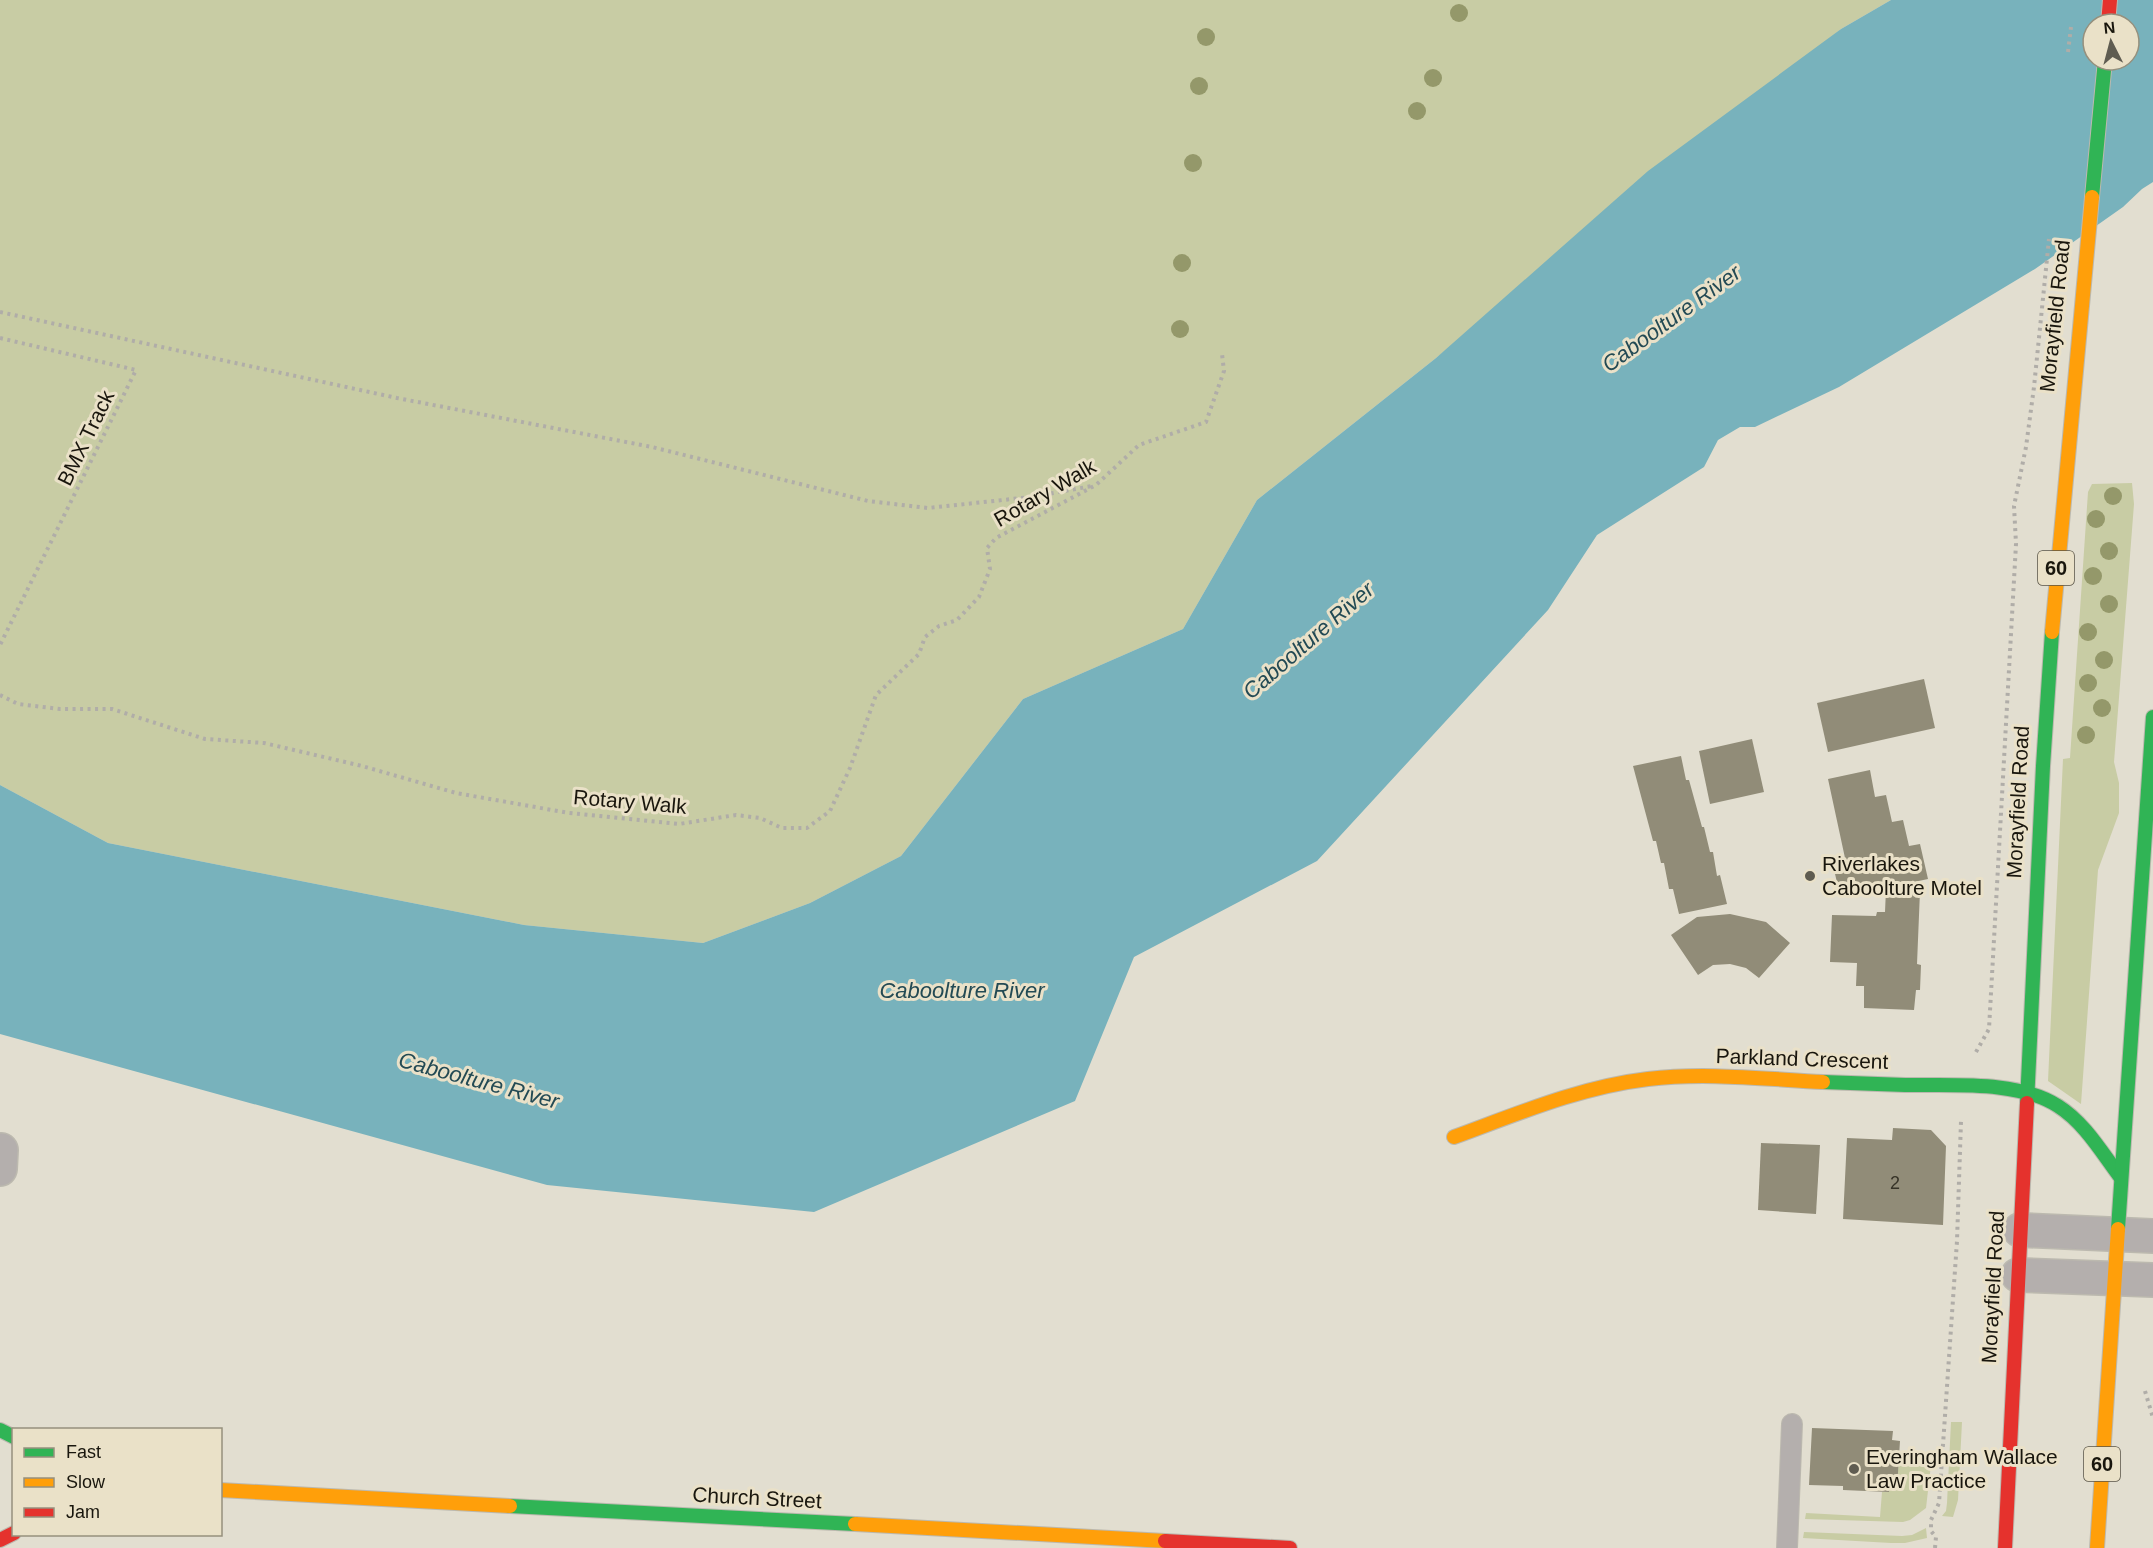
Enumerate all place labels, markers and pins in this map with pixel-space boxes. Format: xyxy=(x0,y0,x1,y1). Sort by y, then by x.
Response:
place label: Riverlakes Caboolture Motel xyxy=(1822,852,1982,899)
marker: Riverlakes Caboolture Motel xyxy=(1803,869,1817,883)
place label: Everingham Wallace Law Practice xyxy=(1866,1445,2058,1492)
marker: Everingham Wallace Law Practice xyxy=(1847,1462,1861,1476)

